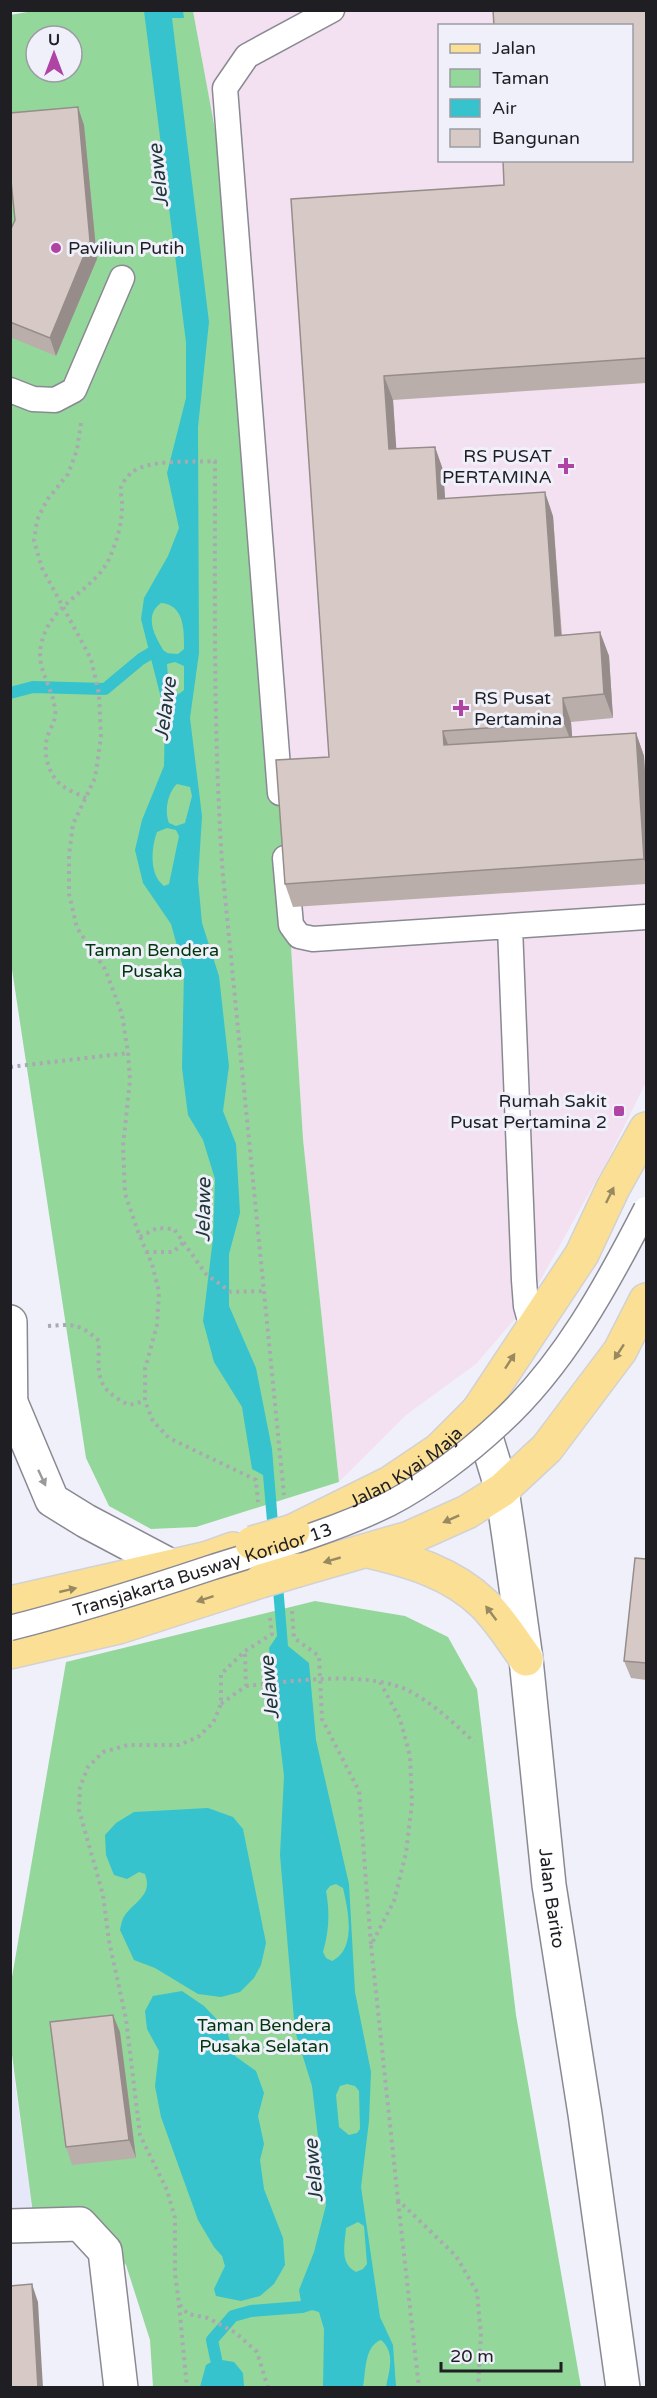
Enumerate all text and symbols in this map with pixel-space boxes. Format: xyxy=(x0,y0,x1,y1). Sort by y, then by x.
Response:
north arrow xyxy=(24,24,84,84)
legend xyxy=(438,24,633,162)
text: U xyxy=(48,30,60,50)
text: Jalan xyxy=(492,37,536,59)
text: Taman xyxy=(492,67,549,89)
text: Air xyxy=(492,97,517,119)
text: Bangunan xyxy=(492,127,580,149)
water label: Jelawe xyxy=(144,141,174,209)
place label: Paviliun Putih xyxy=(68,237,184,259)
marker: Paviliun Putih xyxy=(49,241,63,255)
place label: RS PUSAT PERTAMINA xyxy=(442,445,552,488)
marker: RS PUSAT PERTAMINA xyxy=(557,457,575,475)
water label: Jelawe xyxy=(150,674,183,742)
place label: RS Pusat Pertamina xyxy=(474,687,562,730)
marker: RS Pusat Pertamina xyxy=(452,699,470,717)
park label: Taman Bendera Pusaka xyxy=(85,939,219,982)
place label: Rumah Sakit Pusat Pertamina 2 xyxy=(450,1090,607,1133)
marker: Rumah Sakit Pusat Pertamina 2 xyxy=(612,1104,626,1118)
water label: Jelawe xyxy=(191,1176,217,1242)
one-way arrow xyxy=(606,1186,615,1203)
one-way arrow xyxy=(613,1344,624,1360)
one-way arrow xyxy=(504,1353,515,1370)
street label: Jalan Kyai Maja xyxy=(346,1422,467,1512)
one-way arrow xyxy=(37,1470,46,1487)
one-way arrow xyxy=(442,1514,460,1524)
street label: Transjakarta Busway Koridor 13 xyxy=(70,1518,335,1622)
one-way arrow xyxy=(323,1556,341,1565)
one-way arrow xyxy=(58,1585,77,1595)
one-way arrow xyxy=(196,1595,214,1604)
one-way arrow xyxy=(485,1605,497,1621)
water label: Jelawe xyxy=(255,1653,285,1721)
street label: Jalan Barito xyxy=(534,1847,570,1950)
park label: Taman Bendera Pusaka Selatan xyxy=(197,2014,331,2057)
water label: Jelawe xyxy=(299,2136,329,2204)
scale bar xyxy=(441,2335,561,2373)
text: 20 m xyxy=(450,2345,494,2367)

